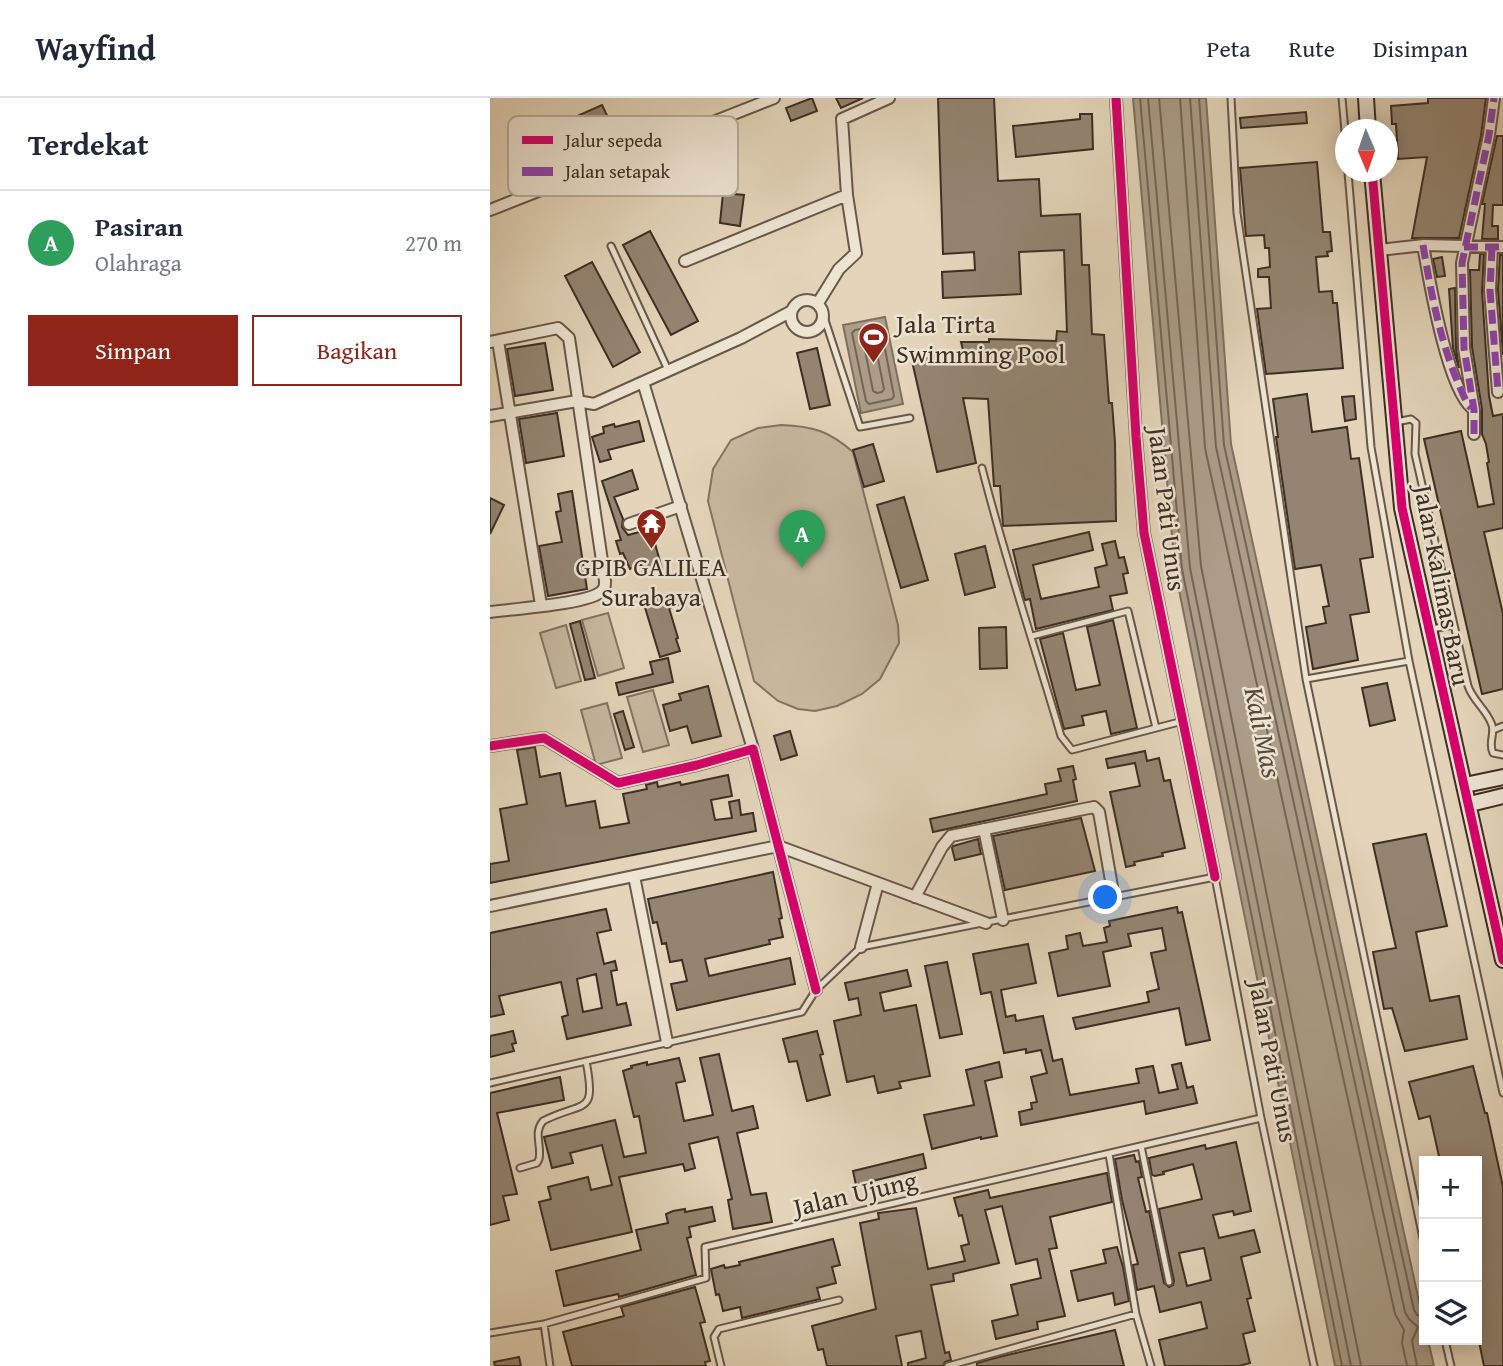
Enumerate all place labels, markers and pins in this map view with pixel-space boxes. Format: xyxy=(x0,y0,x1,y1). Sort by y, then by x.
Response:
place label: Jala Tirta Swimming Pool xyxy=(893,304,1065,373)
sports icon: Jala Tirta Swimming Pool xyxy=(856,321,890,365)
temple icon: GPIB GALILEA Surabaya xyxy=(634,506,668,550)
pin: A xyxy=(779,510,825,568)
place label: GPIB GALILEA Surabaya xyxy=(575,547,727,616)

